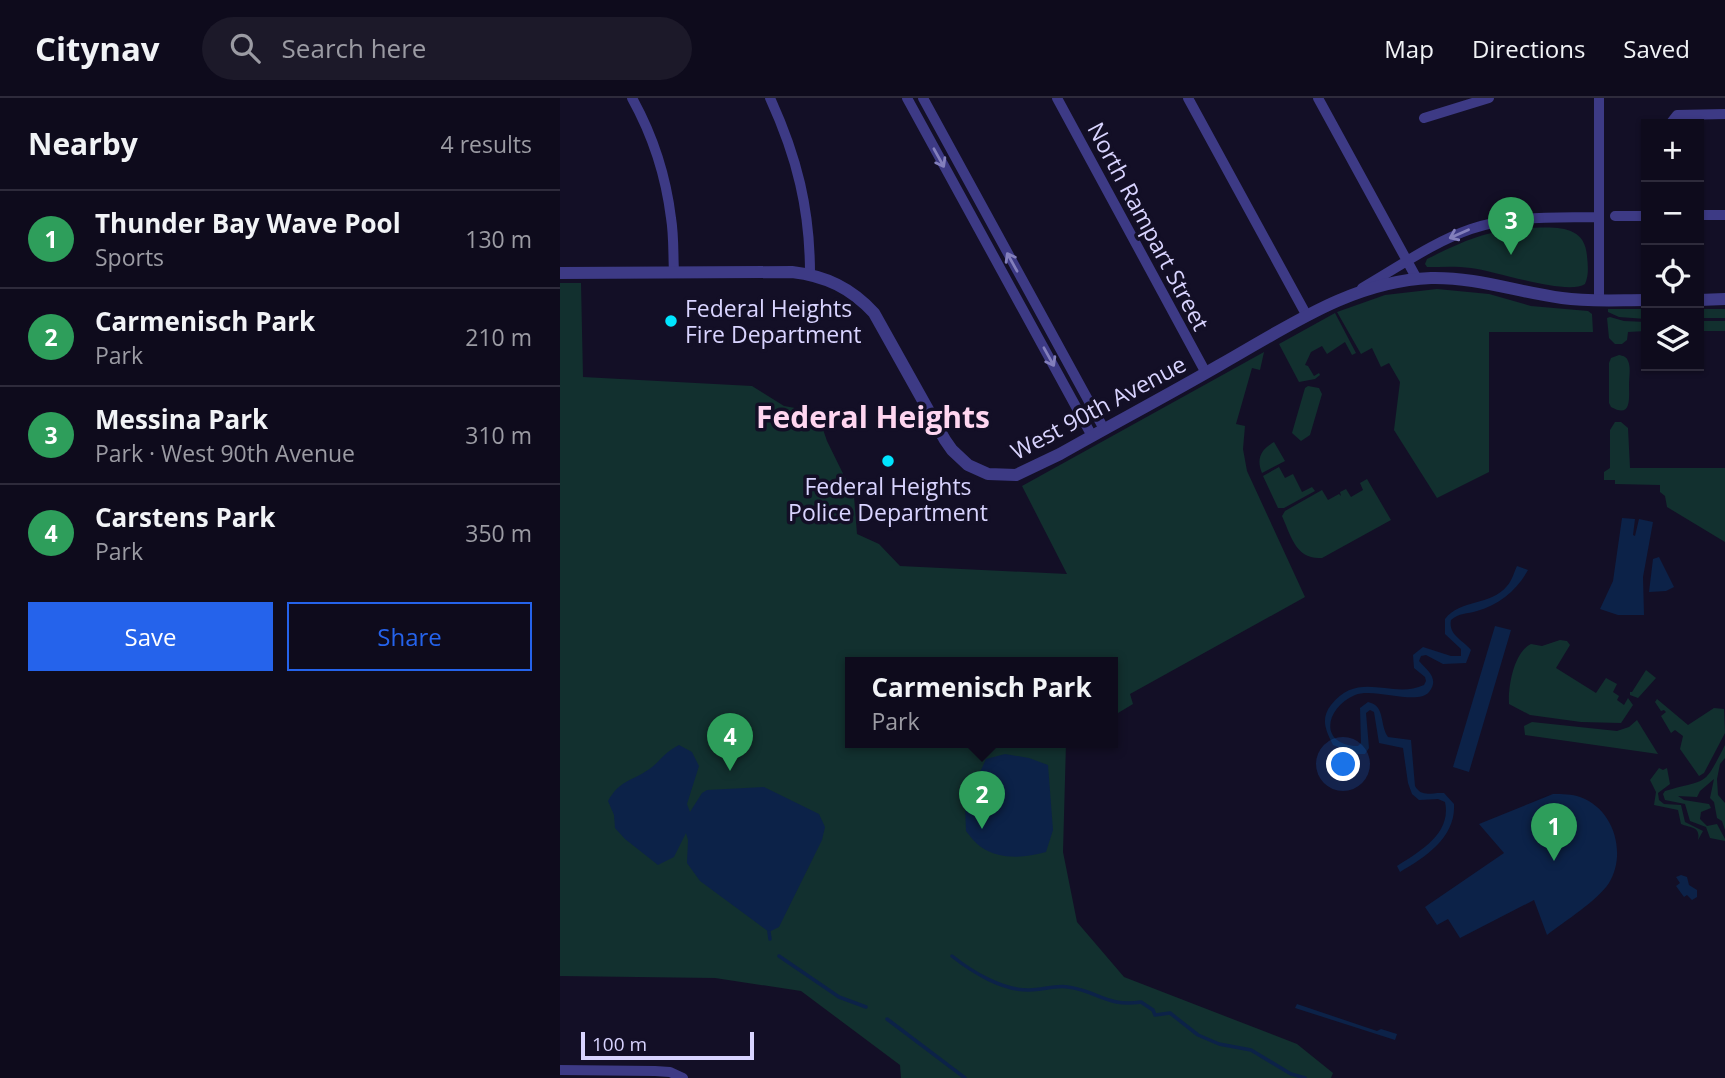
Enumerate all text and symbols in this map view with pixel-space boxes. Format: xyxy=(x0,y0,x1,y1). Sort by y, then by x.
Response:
search box xyxy=(202,17,692,80)
text: Citynav xyxy=(35,26,160,71)
icon: search xyxy=(226,29,264,67)
text: Search here xyxy=(282,30,426,66)
text: Map xyxy=(1384,32,1434,65)
text: Directions xyxy=(1472,32,1585,65)
text: Saved xyxy=(1623,32,1690,65)
street label: North Rampart Street xyxy=(1080,116,1218,336)
map controls xyxy=(1641,119,1704,371)
button: + xyxy=(1641,119,1704,182)
text: Nearby xyxy=(28,123,138,164)
text: 4 results xyxy=(441,128,532,160)
one-way arrow xyxy=(933,147,946,168)
button: − xyxy=(1641,182,1704,245)
pin: 3 xyxy=(1488,197,1534,255)
text: Thunder Bay Wave Pool xyxy=(95,205,401,241)
text: 1 xyxy=(44,223,58,255)
text: 130 m xyxy=(465,223,532,255)
one-way arrow xyxy=(1449,228,1471,241)
text: Sports xyxy=(95,241,164,273)
button: locate xyxy=(1641,245,1704,308)
one-way arrow xyxy=(1005,252,1019,272)
place label: Federal Heights Fire Department xyxy=(685,292,862,350)
text: Carmenisch Park xyxy=(95,303,315,339)
button: layers xyxy=(1641,308,1704,371)
marker: Federal Heights Fire Department xyxy=(663,313,679,329)
text: 2 xyxy=(44,321,58,353)
text: 210 m xyxy=(465,321,532,353)
text: Park xyxy=(95,339,143,371)
street label: West 90th Avenue xyxy=(1005,347,1191,467)
one-way arrow xyxy=(1042,347,1056,367)
district label: Federal Heights xyxy=(756,396,990,437)
text: Messina Park xyxy=(95,401,268,437)
text: 3 xyxy=(44,419,58,451)
text: 310 m xyxy=(465,419,532,451)
text: Park · West 90th Avenue xyxy=(95,437,355,469)
marker: Federal Heights Police Department xyxy=(880,453,896,469)
place label: Federal Heights Police Department xyxy=(788,470,988,528)
text: Carstens Park xyxy=(95,499,275,535)
text: 4 xyxy=(44,517,58,549)
text: 350 m xyxy=(465,517,532,549)
text: Park xyxy=(95,535,143,567)
button: Save xyxy=(28,602,273,671)
button: Share xyxy=(287,602,532,671)
popup xyxy=(845,657,1118,748)
text: Carmenisch Park xyxy=(871,669,1092,705)
text: Park xyxy=(871,705,920,737)
pin: 4 xyxy=(707,713,753,771)
your location xyxy=(1326,747,1360,781)
pin: 2 xyxy=(959,771,1005,829)
pin: 1 xyxy=(1531,803,1577,861)
scale bar xyxy=(581,1029,754,1061)
text: 100 m xyxy=(592,1031,647,1057)

